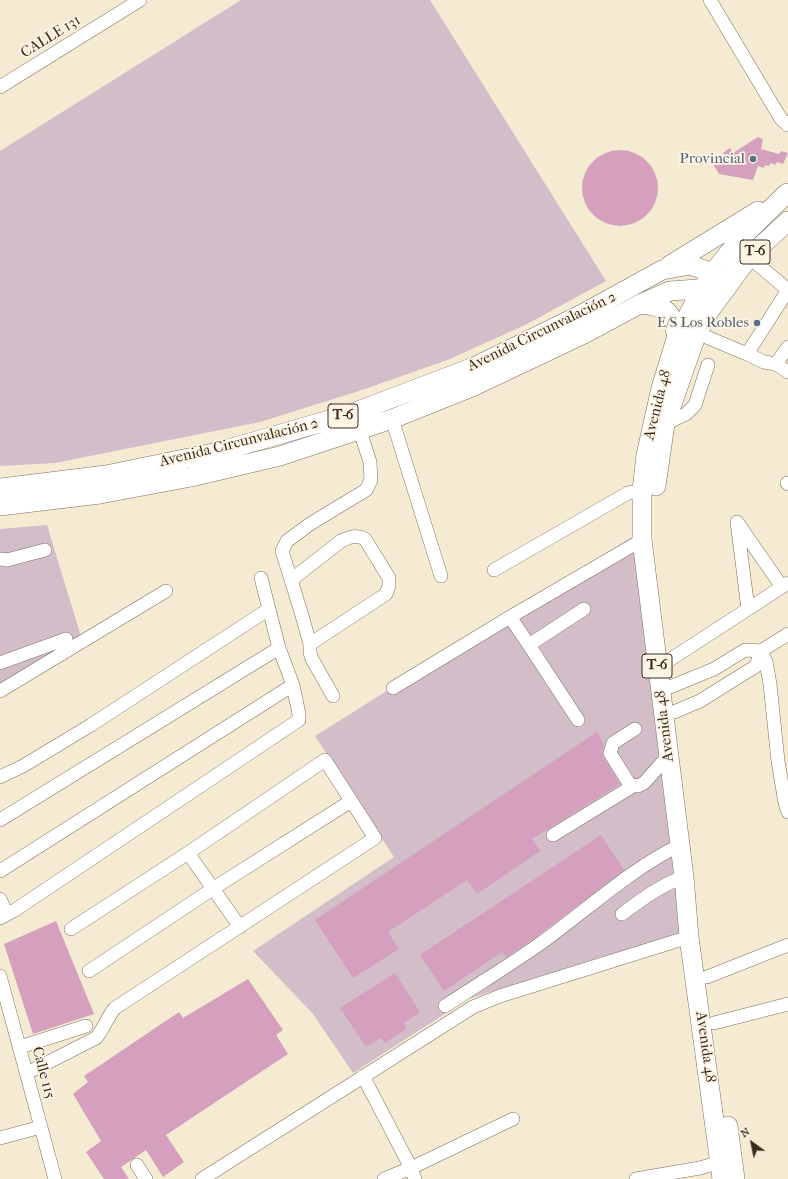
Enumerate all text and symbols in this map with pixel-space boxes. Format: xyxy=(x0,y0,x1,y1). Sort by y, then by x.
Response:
street label: CALLE 131 xyxy=(18,12,84,62)
place label: Provincial xyxy=(680,150,745,168)
marker: Provincial xyxy=(748,154,758,164)
road number: T-6 xyxy=(740,240,770,264)
street label: Avenida Circunvalación 2 xyxy=(465,288,619,376)
place label: E/S Los Robles xyxy=(657,314,749,332)
marker: E/S Los Robles xyxy=(752,318,762,328)
street label: Avenida 48 xyxy=(641,368,675,442)
road number: T-6 xyxy=(328,404,358,428)
street label: Avenida Circunvalación 2 xyxy=(158,415,320,471)
road number: T-6 xyxy=(642,654,672,678)
street label: Avenida 48 xyxy=(652,689,678,763)
street label: Avenida 48 xyxy=(691,1010,719,1084)
street label: Calle 115 xyxy=(27,1045,59,1101)
north arrow xyxy=(732,1123,772,1163)
text: N xyxy=(738,1125,752,1140)

